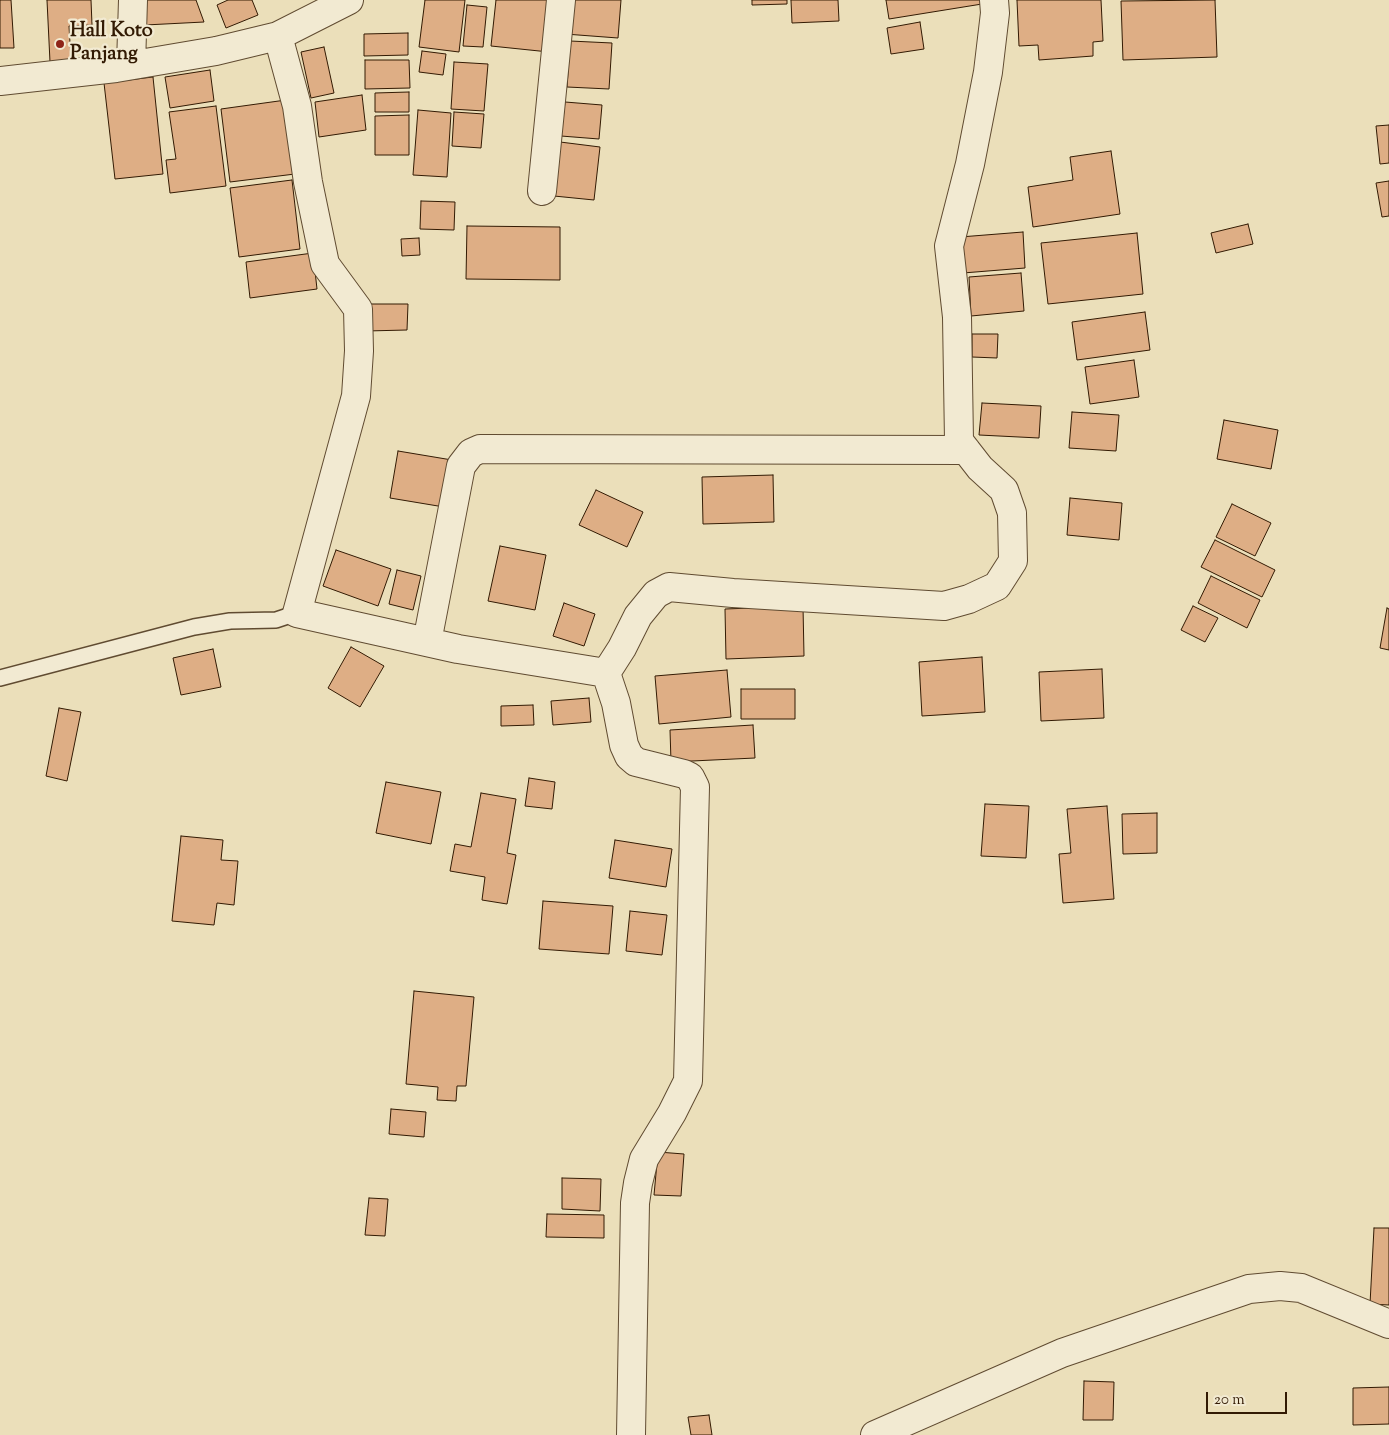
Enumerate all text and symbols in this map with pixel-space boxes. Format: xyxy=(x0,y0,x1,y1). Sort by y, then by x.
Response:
place label: Hall Koto Panjang xyxy=(70,21,153,68)
marker: Hall Koto Panjang xyxy=(54,38,66,50)
scale bar xyxy=(1209,1382,1290,1414)
text: 20 m xyxy=(1214,1390,1245,1411)

